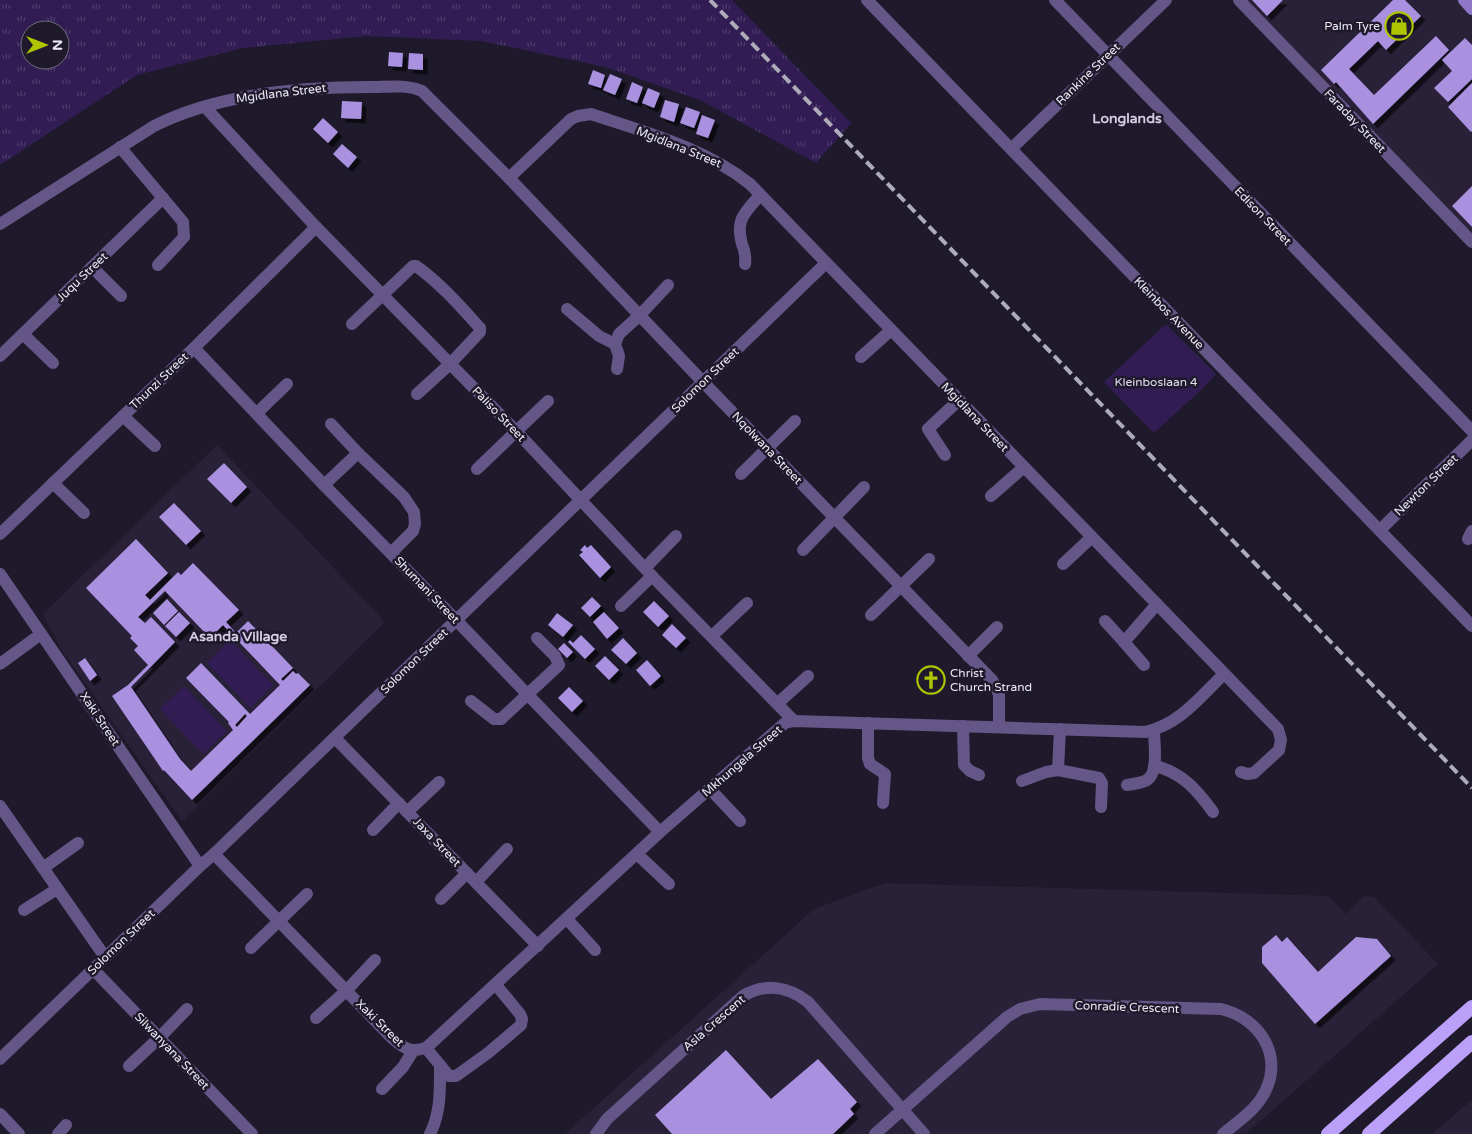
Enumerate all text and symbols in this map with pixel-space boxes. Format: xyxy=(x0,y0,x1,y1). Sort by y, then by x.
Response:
shop icon: Palm Tyre xyxy=(1384,11,1414,41)
place label: Palm Tyre xyxy=(1324,19,1380,33)
north arrow xyxy=(20,20,70,70)
text: N xyxy=(49,39,66,51)
street label: Rankine Street xyxy=(1053,40,1123,108)
street label: Mgidlana Street xyxy=(235,80,327,105)
street label: Faraday Street xyxy=(1321,86,1389,156)
district label: Longlands xyxy=(1092,110,1162,127)
street label: Mgidlana Street xyxy=(634,124,724,171)
street label: Edison Street xyxy=(1232,184,1295,248)
street label: Juqu Street xyxy=(54,249,111,305)
street label: Kleinbos Avenue xyxy=(1131,274,1207,352)
street label: Solomon Street xyxy=(668,344,742,416)
street label: Thunzi Street xyxy=(127,349,191,412)
park label: Kleinboslaan 4 xyxy=(1114,375,1198,389)
street label: Mgidlana Street xyxy=(938,379,1012,455)
street label: Paliso Street xyxy=(469,384,529,445)
street label: Nqolwana Street xyxy=(729,409,805,487)
street label: Newton Street xyxy=(1391,451,1461,519)
street label: Shumani Street xyxy=(392,554,463,627)
street label: Solomon Street xyxy=(377,625,451,697)
district label: Asanda Village xyxy=(189,628,287,645)
church icon: Christ Church Strand xyxy=(916,665,946,695)
place label: Christ Church Strand xyxy=(950,666,1032,694)
street label: Xaki Street xyxy=(77,690,123,749)
street label: Mkhungela Street xyxy=(699,722,785,800)
street label: Jaxa Street xyxy=(410,814,464,870)
street label: Solomon Street xyxy=(84,906,158,978)
street label: Asla Crescent xyxy=(680,992,748,1054)
street label: Xaki Street xyxy=(353,997,407,1050)
street label: Conradie Crescent xyxy=(1074,998,1180,1016)
street label: Silwanyana Street xyxy=(132,1010,212,1093)

